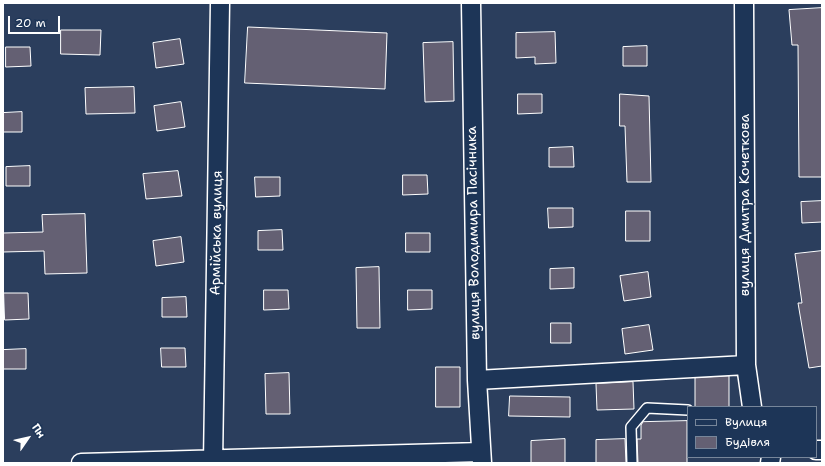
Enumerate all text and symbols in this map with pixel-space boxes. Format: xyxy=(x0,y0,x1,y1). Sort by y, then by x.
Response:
scale bar xyxy=(10,8,62,34)
text: 20 m xyxy=(15,15,46,31)
street label: вулиця Дмитра Кочеткова xyxy=(737,114,753,296)
street label: вулиця Володимира Пасічника xyxy=(464,126,484,340)
street label: Армійська вулиця xyxy=(208,170,226,296)
legend xyxy=(687,406,817,458)
text: Вулиця xyxy=(725,414,767,430)
north arrow xyxy=(8,418,48,458)
text: Пн xyxy=(28,421,49,441)
text: Будівля xyxy=(725,434,770,450)

